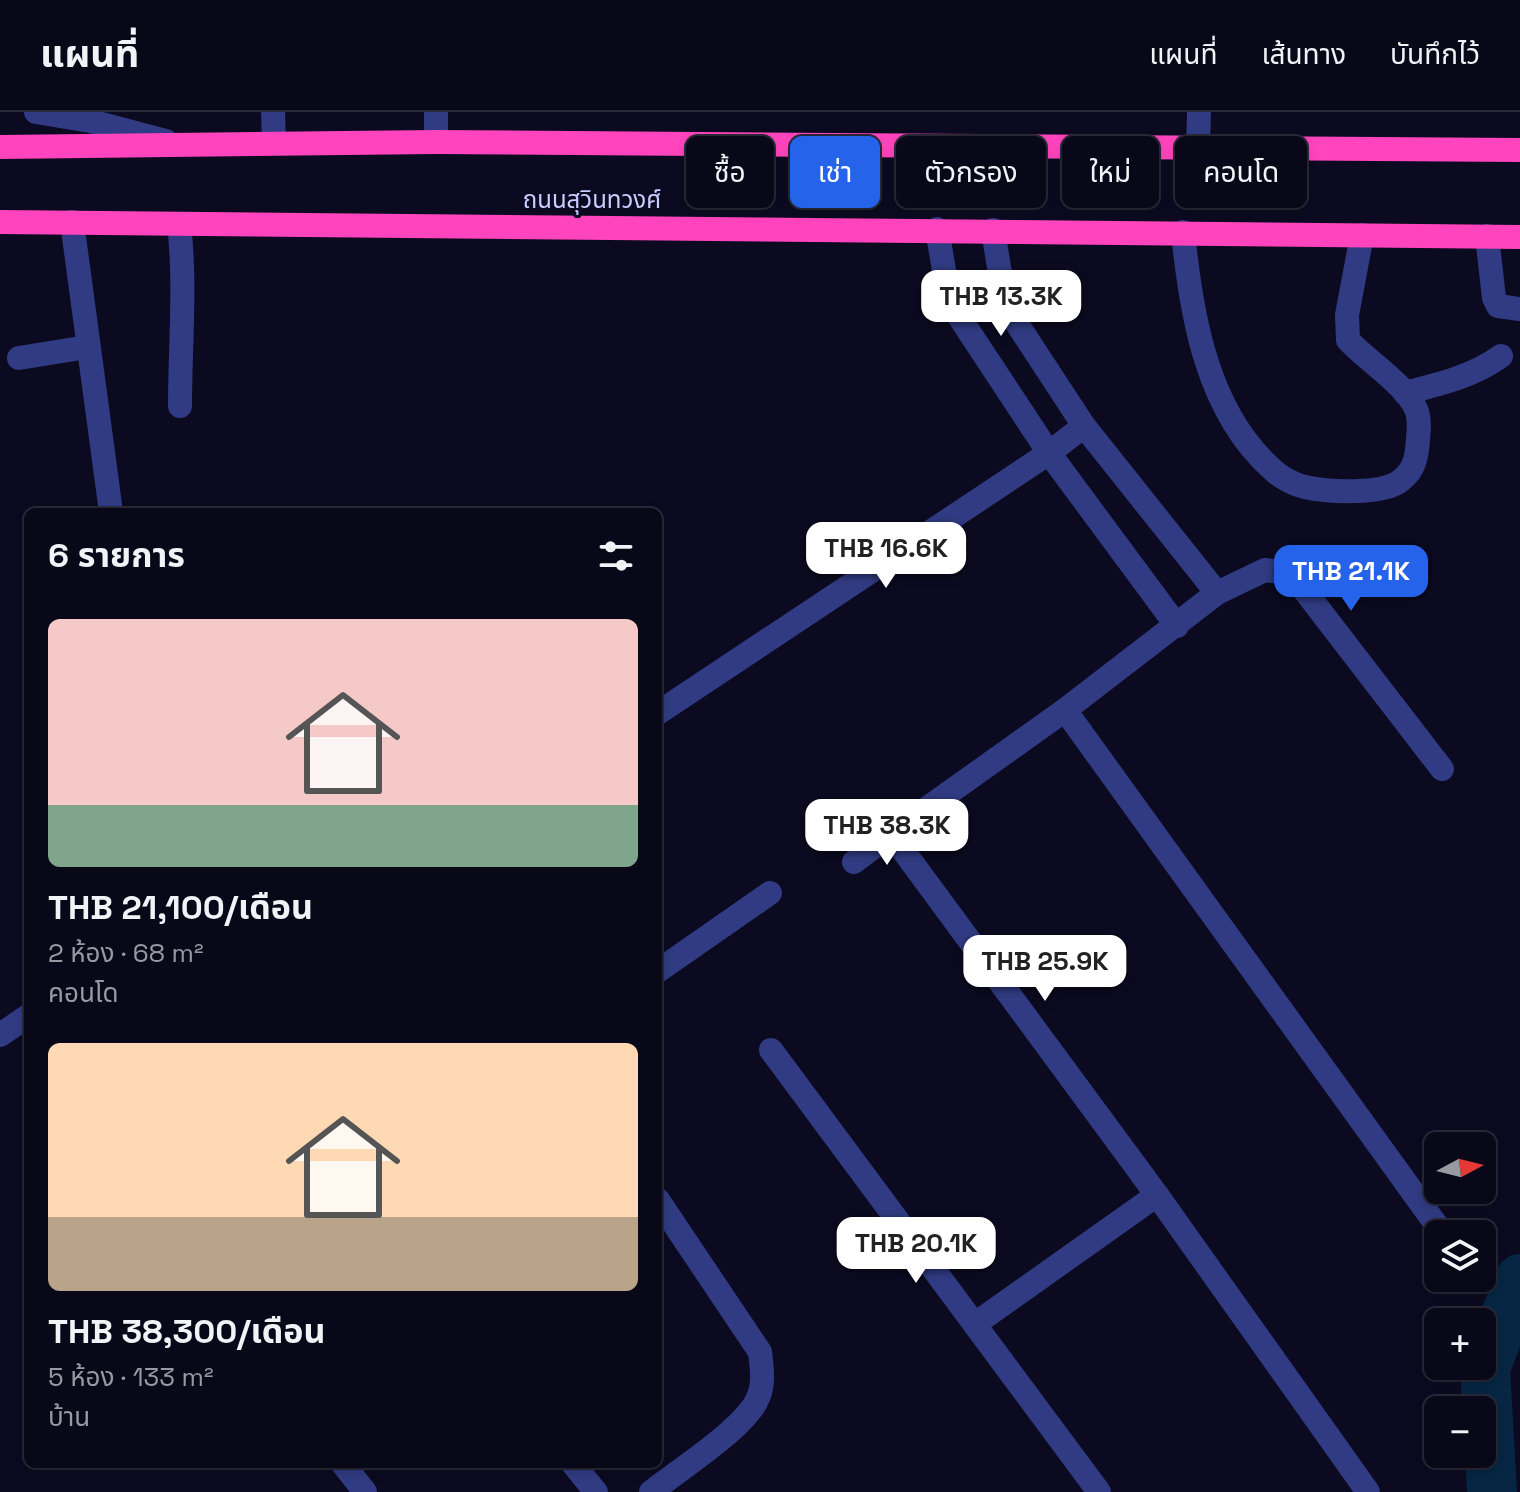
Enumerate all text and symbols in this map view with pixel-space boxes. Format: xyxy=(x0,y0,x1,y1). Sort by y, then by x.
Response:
text: แผนที่ xyxy=(40,30,139,78)
text: แผนที่ xyxy=(1149,36,1217,72)
text: เส้นทาง xyxy=(1261,36,1346,72)
text: บันทึกไว้ xyxy=(1390,36,1480,72)
chip: ซื้อ xyxy=(686,136,774,208)
chip: เช่า xyxy=(790,136,880,208)
chip: ตัวกรอง xyxy=(896,136,1046,208)
chip: ใหม่ xyxy=(1062,136,1159,208)
chip: คอนโด xyxy=(1175,136,1307,208)
street label: ถนนสุวินทวงศ์ xyxy=(523,184,661,215)
pin: THB 13.3K xyxy=(909,270,1093,338)
text: THB 13.3K xyxy=(939,279,1063,313)
pin: THB 16.6K xyxy=(794,522,978,590)
text: THB 16.6K xyxy=(824,531,948,565)
text: 6 รายการ xyxy=(48,534,185,577)
icon: filters xyxy=(594,534,638,578)
pin: THB 21.1K xyxy=(1259,545,1443,613)
text: THB 21.1K xyxy=(1292,554,1410,588)
icon: home xyxy=(271,671,415,815)
pin: THB 38.3K xyxy=(795,799,979,867)
text: THB 38.3K xyxy=(823,808,951,842)
text: THB 21,100/เดือน xyxy=(48,886,313,929)
pin: THB 25.9K xyxy=(953,935,1137,1003)
text: 2 ห้อง · 68 m² xyxy=(48,936,203,970)
text: THB 25.9K xyxy=(981,944,1109,978)
text: คอนโด xyxy=(48,976,119,1010)
icon: home xyxy=(271,1095,415,1239)
north arrow xyxy=(1424,1132,1496,1204)
map controls xyxy=(1424,1132,1496,1468)
pin: THB 20.1K xyxy=(824,1217,1008,1285)
button: layers xyxy=(1424,1220,1496,1292)
text: THB 20.1K xyxy=(855,1226,977,1260)
button: + xyxy=(1424,1308,1496,1380)
text: THB 38,300/เดือน xyxy=(48,1310,325,1353)
text: 5 ห้อง · 133 m² xyxy=(48,1360,213,1394)
button: − xyxy=(1424,1396,1496,1468)
text: บ้าน xyxy=(48,1400,90,1434)

